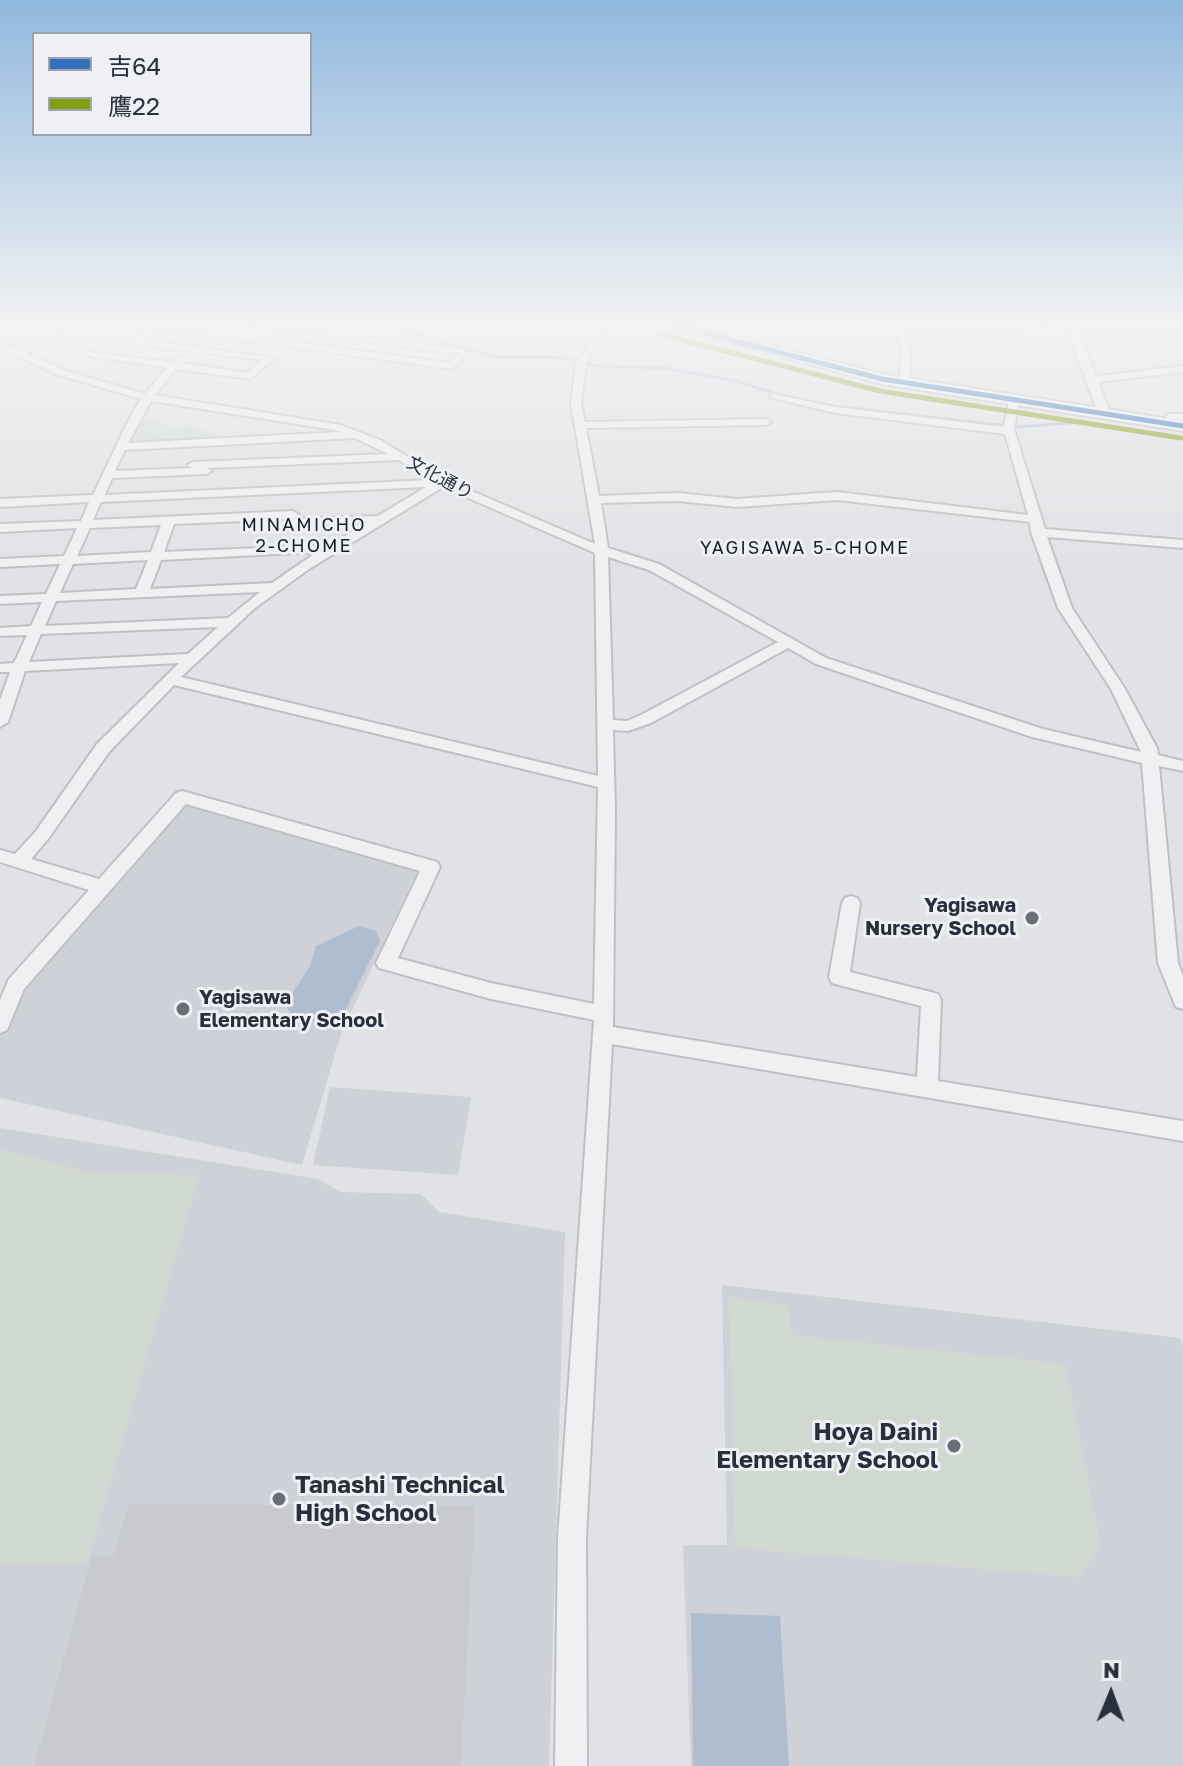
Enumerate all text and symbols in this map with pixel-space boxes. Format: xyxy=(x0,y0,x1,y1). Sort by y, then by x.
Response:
legend xyxy=(32,32,312,136)
text: 吉64 xyxy=(108,51,161,80)
text: 鷹22 xyxy=(108,91,160,120)
street label: 文化通り xyxy=(403,452,477,504)
district label: MINAMICHO 2-CHOME xyxy=(241,514,367,556)
district label: YAGISAWA 5-CHOME xyxy=(700,537,910,559)
place label: Yagisawa Nursery School xyxy=(865,894,1016,941)
marker: Yagisawa Nursery School xyxy=(1023,909,1041,927)
place label: Yagisawa Elementary School xyxy=(199,986,384,1033)
marker: Yagisawa Elementary School xyxy=(174,1000,192,1018)
place label: Hoya Daini Elementary School xyxy=(716,1418,938,1474)
marker: Hoya Daini Elementary School xyxy=(945,1437,963,1455)
place label: Tanashi Technical High School xyxy=(295,1471,505,1527)
marker: Tanashi Technical High School xyxy=(270,1490,288,1508)
north arrow xyxy=(1071,1654,1151,1734)
text: N xyxy=(1103,1656,1120,1683)

